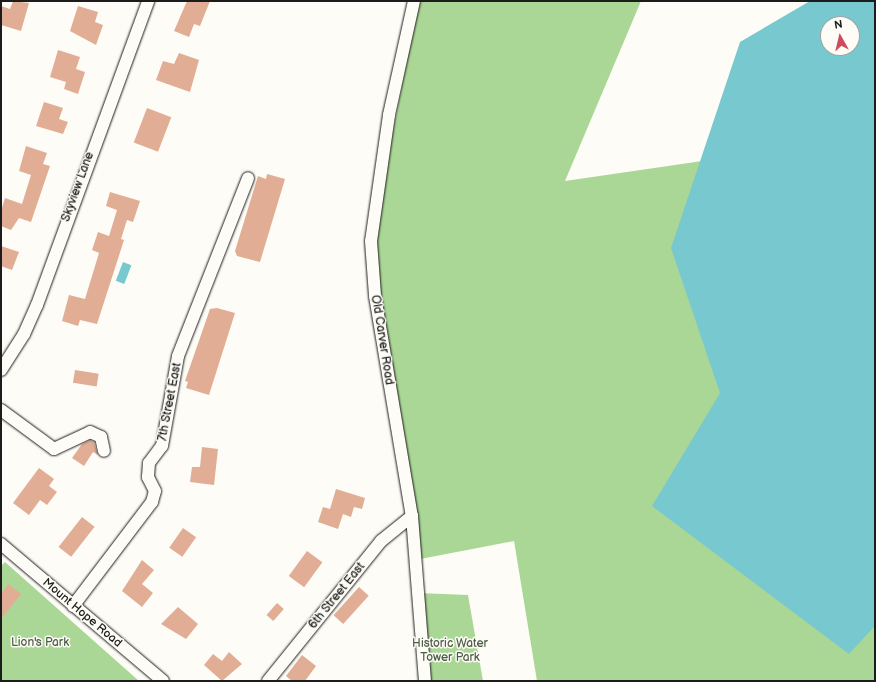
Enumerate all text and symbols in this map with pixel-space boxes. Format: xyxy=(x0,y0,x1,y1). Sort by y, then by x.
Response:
north arrow xyxy=(820,16,860,56)
text: N xyxy=(833,18,843,32)
street label: Skyview Lane xyxy=(59,150,97,224)
street label: Old Carver Road xyxy=(368,294,396,386)
street label: 7th Street East xyxy=(155,361,185,443)
street label: 6th Street East xyxy=(306,560,368,632)
street label: Mount Hope Road xyxy=(39,576,125,650)
park label: Lion's Park xyxy=(11,636,69,650)
park label: Historic Water Tower Park xyxy=(412,637,488,665)

